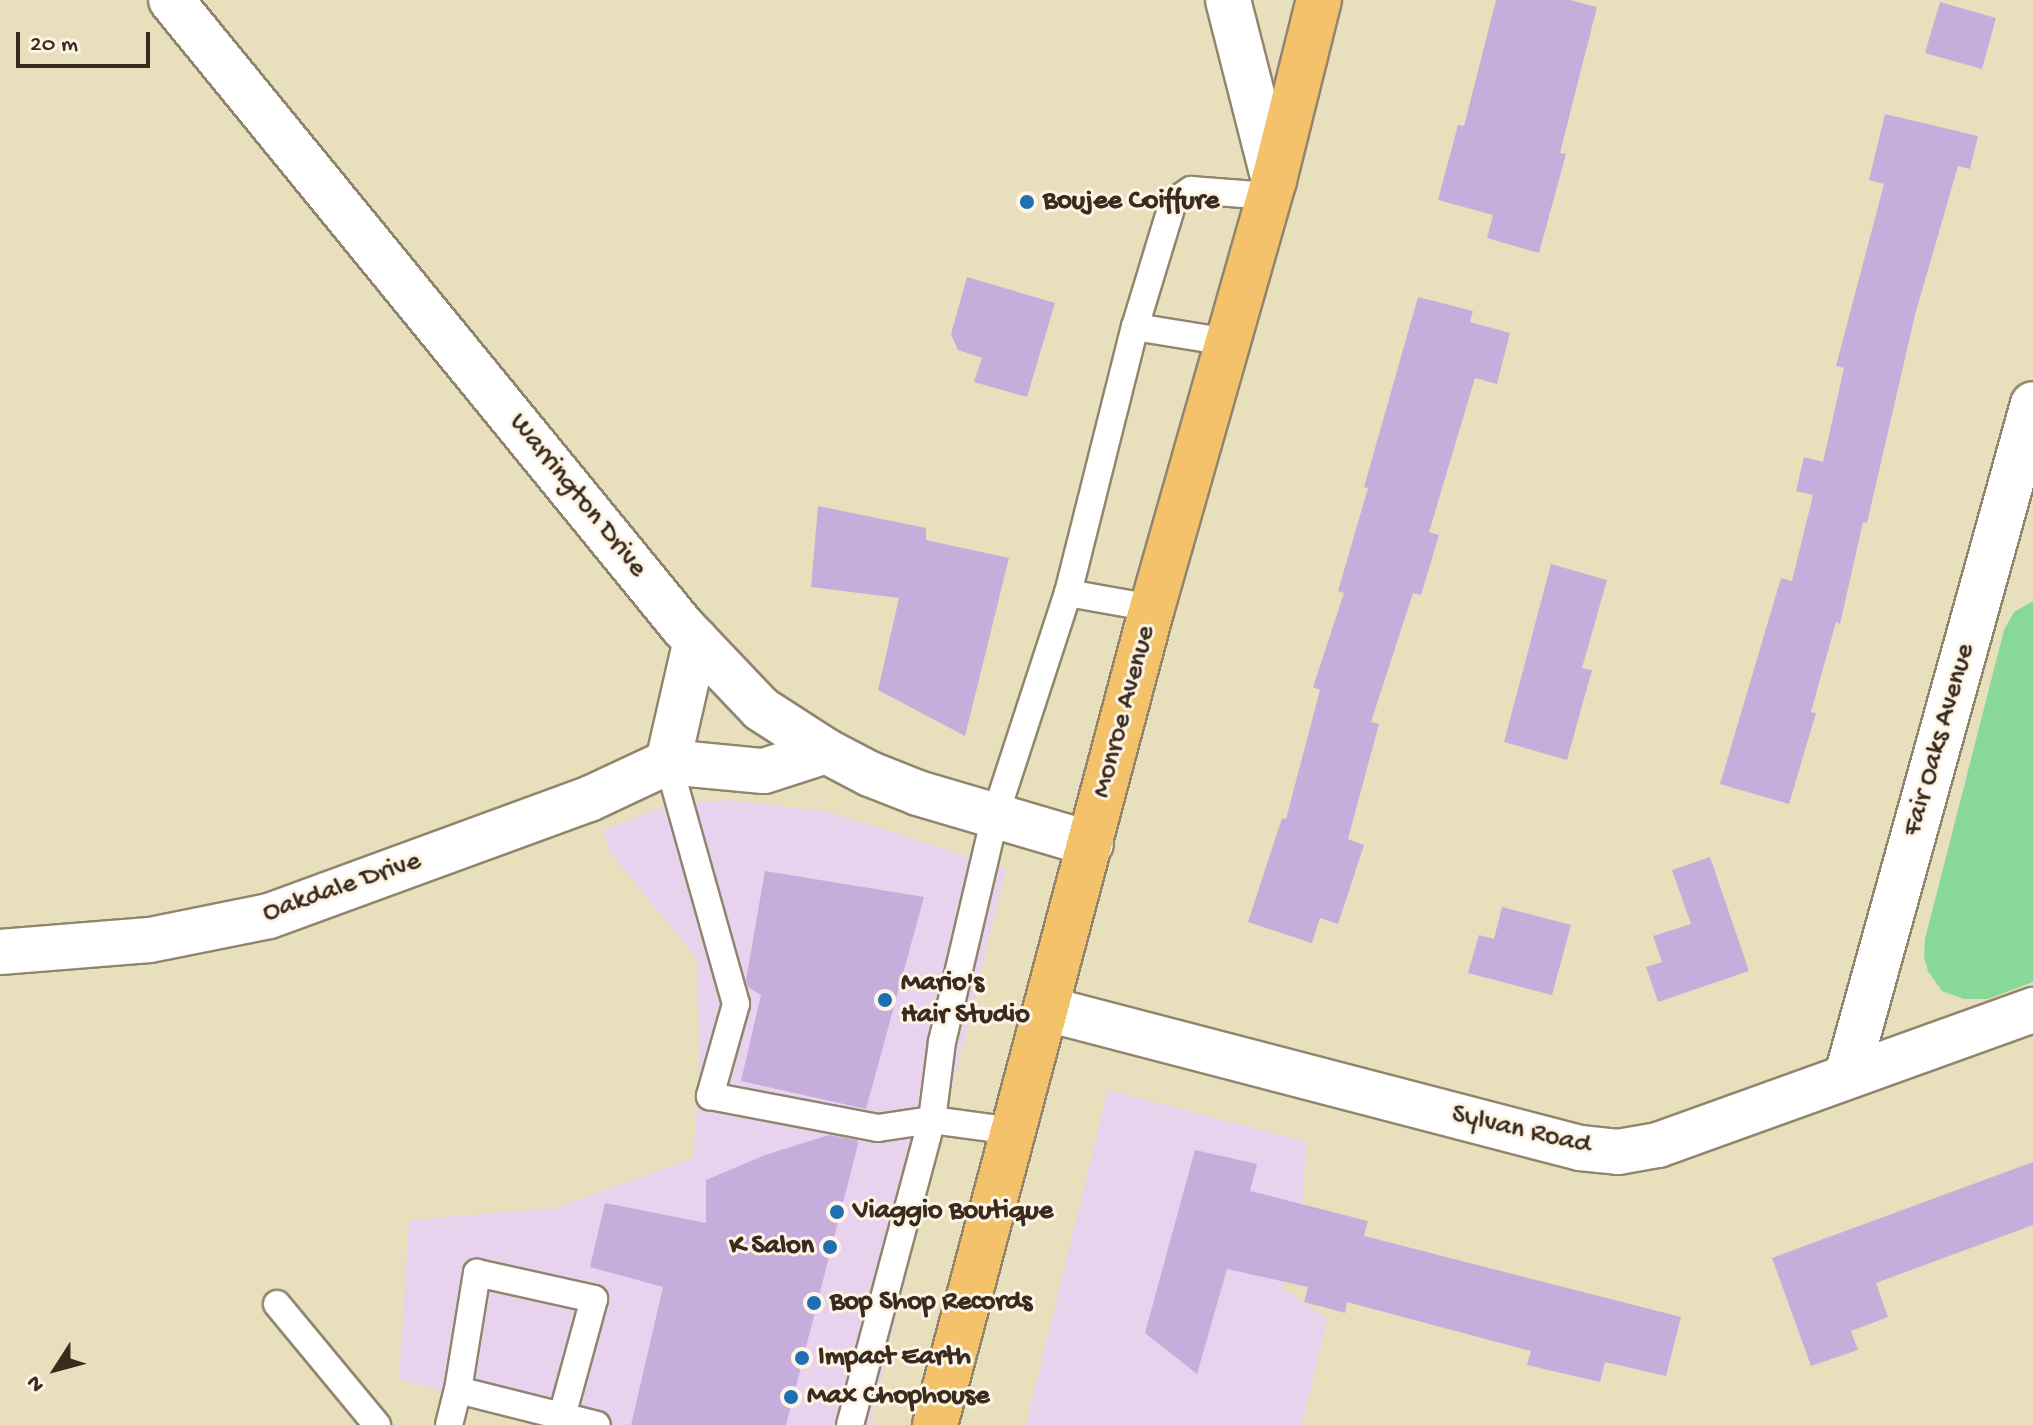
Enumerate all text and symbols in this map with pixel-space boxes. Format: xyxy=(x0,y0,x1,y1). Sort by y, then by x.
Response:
scale bar xyxy=(20,16,154,66)
text: 20 m xyxy=(30,31,78,60)
place label: Boujee Coiffure xyxy=(1043,185,1219,219)
marker: Boujee Coiffure xyxy=(1018,193,1036,211)
street label: Warrington Drive xyxy=(501,407,653,585)
street label: Monroe Avenue xyxy=(1086,622,1164,802)
street label: Fair Oaks Avenue xyxy=(1896,640,1984,840)
street label: Oakdale Drive xyxy=(258,845,426,931)
place label: Mario's Hair Studio xyxy=(901,967,1030,1033)
marker: Mario's Hair Studio xyxy=(876,991,894,1009)
street label: Sylvan Road xyxy=(1448,1099,1594,1163)
place label: Viaggio Boutique xyxy=(853,1195,1053,1229)
marker: Viaggio Boutique xyxy=(828,1203,846,1221)
place label: K Salon xyxy=(729,1230,814,1264)
marker: K Salon xyxy=(821,1238,839,1256)
place label: Bop Shop Records xyxy=(830,1286,1032,1320)
marker: Bop Shop Records xyxy=(805,1294,823,1312)
north arrow xyxy=(16,1329,96,1409)
place label: Impact Earth xyxy=(818,1341,971,1375)
marker: Impact Earth xyxy=(793,1349,811,1367)
text: N xyxy=(22,1370,51,1397)
place label: Max Chophouse xyxy=(807,1380,989,1414)
marker: Max Chophouse xyxy=(782,1388,800,1406)

